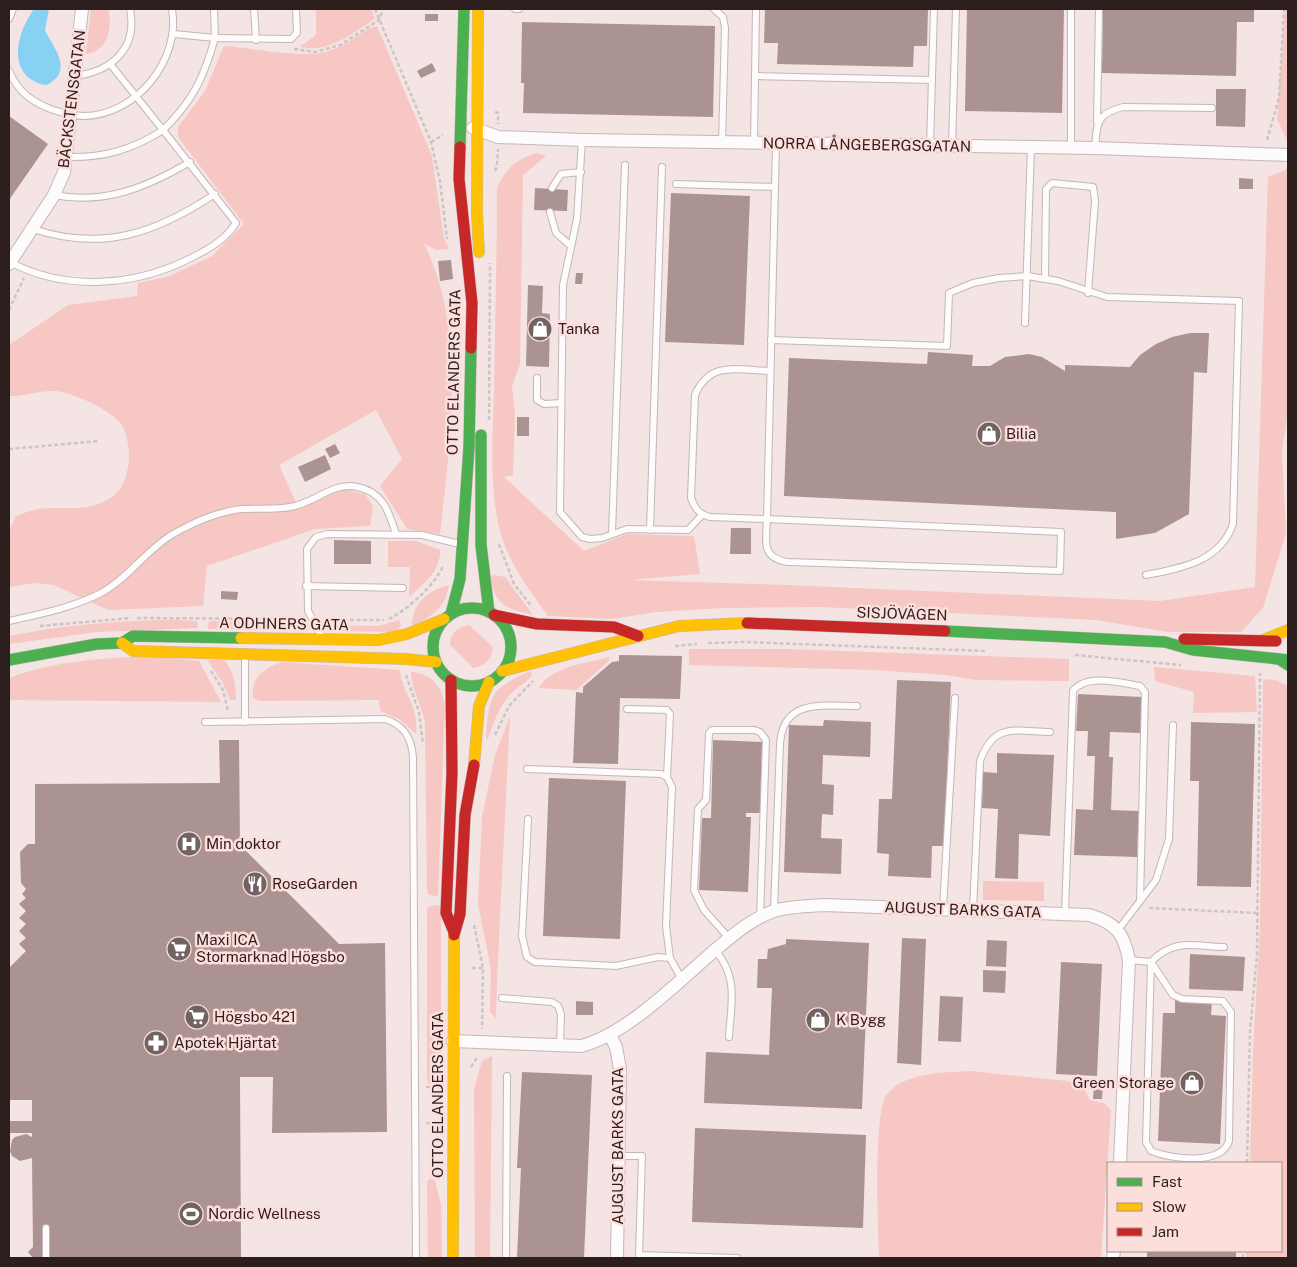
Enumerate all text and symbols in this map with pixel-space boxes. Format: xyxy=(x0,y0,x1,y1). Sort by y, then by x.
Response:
street label: BÄCKSTENSGATAN xyxy=(54,29,88,169)
street label: NORRA LÅNGEBERGSGATAN xyxy=(763,133,971,155)
street label: OTTO ELANDERS GATA xyxy=(444,288,463,455)
shop icon: Tanka xyxy=(527,316,553,342)
place label: Tanka xyxy=(558,320,599,337)
shop icon: Bilia xyxy=(976,421,1002,447)
place label: Bilia xyxy=(1006,425,1036,442)
street label: SISJÖVÄGEN xyxy=(856,602,948,624)
street label: A ODHNERS GATA xyxy=(219,614,350,633)
hospital icon: Min doktor xyxy=(176,831,202,857)
place label: Min doktor xyxy=(206,835,281,852)
restaurant icon: RoseGarden xyxy=(242,871,268,897)
place label: RoseGarden xyxy=(272,875,358,892)
street label: AUGUST BARKS GATA xyxy=(884,898,1042,921)
place label: Maxi ICA Stormarknad Högsbo xyxy=(196,931,345,965)
supermarket icon: Maxi ICA Stormarknad Högsbo xyxy=(166,936,192,962)
supermarket icon: Högsbo 421 xyxy=(184,1004,210,1030)
shop icon: K Bygg xyxy=(805,1007,831,1033)
place label: Högsbo 421 xyxy=(214,1008,296,1025)
place label: K Bygg xyxy=(836,1011,886,1028)
street label: OTTO ELANDERS GATA xyxy=(429,1012,446,1178)
pharmacy icon: Apotek Hjärtat xyxy=(143,1030,169,1056)
place label: Apotek Hjärtat xyxy=(174,1034,277,1051)
street label: AUGUST BARKS GATA xyxy=(609,1067,626,1225)
shop icon: Green Storage xyxy=(1179,1070,1205,1096)
place label: Green Storage xyxy=(1073,1074,1174,1091)
legend xyxy=(1107,1162,1282,1252)
text: Fast xyxy=(1152,1173,1182,1190)
text: Slow xyxy=(1152,1198,1187,1215)
sports icon: Nordic Wellness xyxy=(178,1201,204,1227)
place label: Nordic Wellness xyxy=(208,1205,321,1222)
text: Jam xyxy=(1152,1223,1179,1240)

